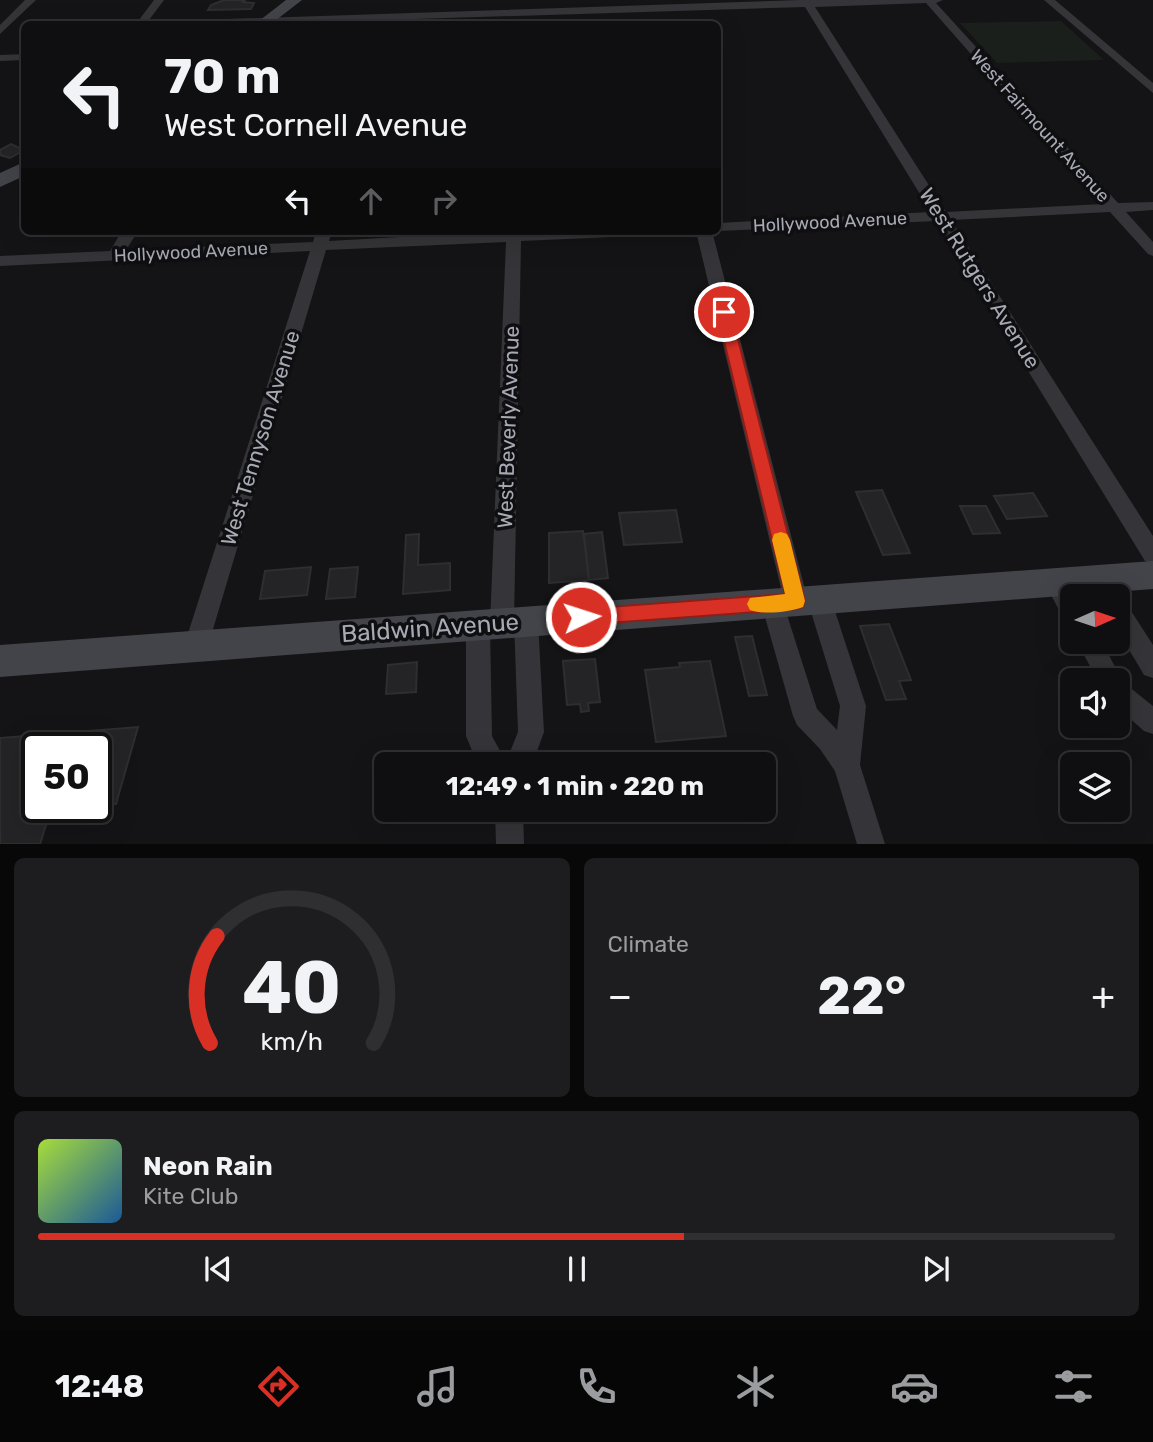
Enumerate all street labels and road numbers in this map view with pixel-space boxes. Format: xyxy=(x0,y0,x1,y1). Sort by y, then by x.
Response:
street label: West Fairmount Avenue xyxy=(966,45,1114,207)
street label: West Rutgers Avenue xyxy=(914,183,1046,373)
street label: Hollywood Avenue xyxy=(752,207,908,237)
street label: Hollywood Avenue xyxy=(113,237,269,267)
street label: West Beverly Avenue xyxy=(492,325,524,529)
street label: West Tennyson Avenue xyxy=(215,327,305,549)
street label: Baldwin Avenue xyxy=(340,608,520,648)

